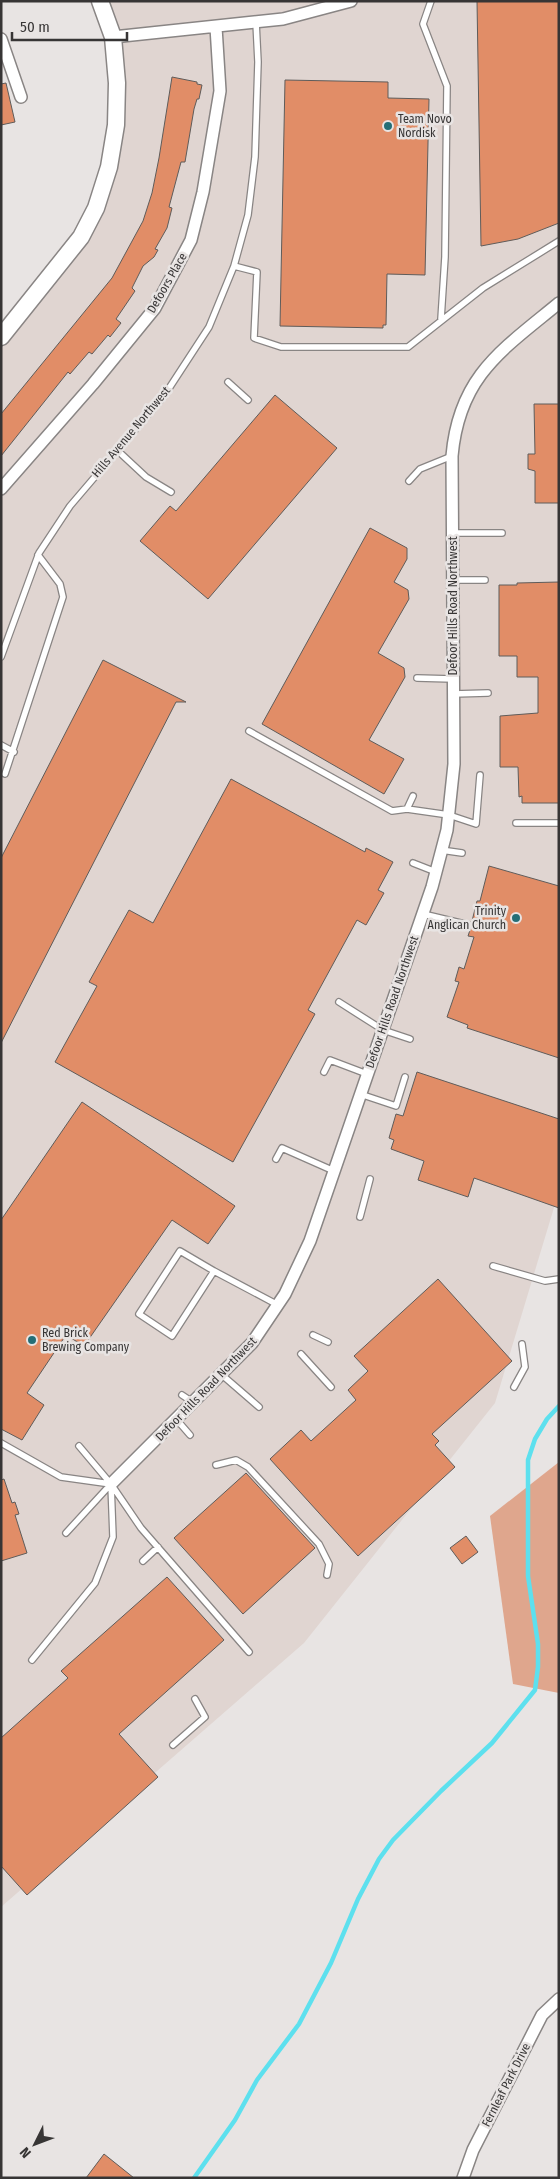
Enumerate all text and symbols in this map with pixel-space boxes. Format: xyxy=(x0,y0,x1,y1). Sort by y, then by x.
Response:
scale bar xyxy=(12,10,128,42)
text: 50 m xyxy=(20,18,50,36)
place label: Team Novo Nordisk xyxy=(398,112,452,140)
marker: Team Novo Nordisk xyxy=(382,120,394,132)
street label: Defoors Place xyxy=(144,250,190,316)
street label: Hills Avenue Northwest xyxy=(89,384,173,480)
street label: Defoor Hills Road Northwest xyxy=(446,536,460,676)
place label: Trinity Anglican Church xyxy=(428,904,507,932)
marker: Trinity Anglican Church xyxy=(510,912,522,924)
street label: Defoor Hills Road Northwest xyxy=(363,934,421,1070)
place label: Red Brick Brewing Company xyxy=(42,1326,130,1354)
marker: Red Brick Brewing Company xyxy=(26,1334,38,1346)
street label: Defoor Hills Road Northwest xyxy=(153,1334,259,1444)
street label: Fernleaf Park Drive xyxy=(479,2041,533,2129)
north arrow xyxy=(10,2119,60,2169)
text: N xyxy=(17,2144,35,2161)

